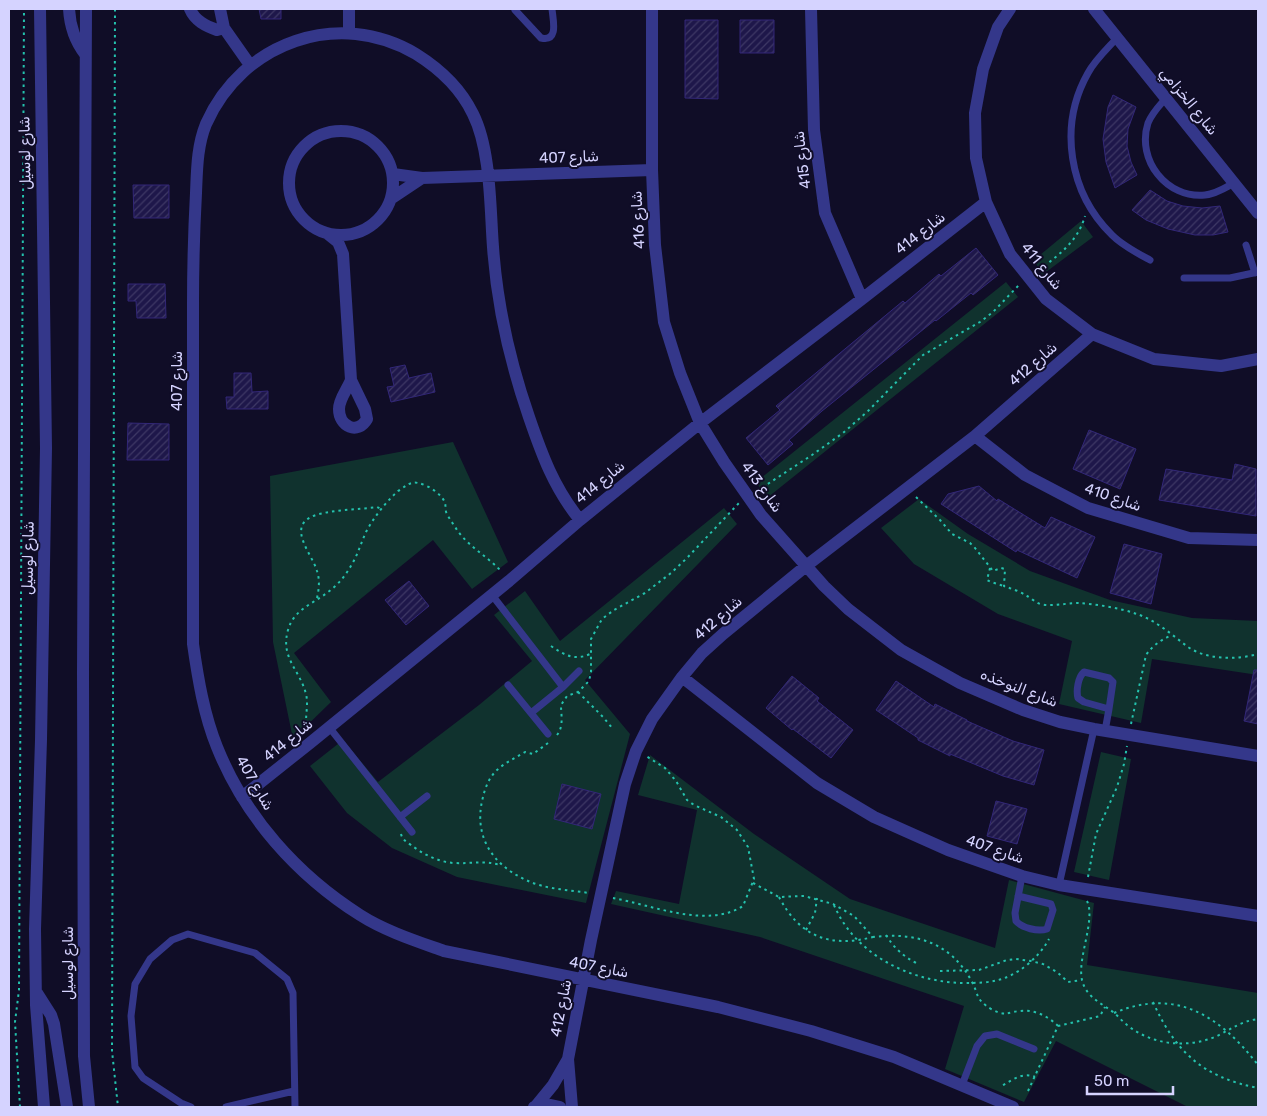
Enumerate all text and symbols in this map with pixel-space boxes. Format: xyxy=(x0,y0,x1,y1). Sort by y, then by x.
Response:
street label: شارع الخزامي xyxy=(1154,63,1222,140)
street label: شارع لوسيل xyxy=(15,116,37,190)
street label: شارع 415 xyxy=(790,130,816,190)
street label: شارع 407 xyxy=(539,147,599,169)
street label: شارع 416 xyxy=(627,190,651,250)
street label: شارع 414 xyxy=(891,208,950,260)
street label: شارع 411 xyxy=(1016,239,1067,295)
street label: شارع 412 xyxy=(1005,338,1062,391)
street label: شارع 407 xyxy=(168,351,188,411)
street label: شارع 414 xyxy=(572,457,630,509)
street label: شارع 413 xyxy=(736,458,786,517)
street label: شارع 410 xyxy=(1082,479,1144,517)
street label: شارع لوسيل xyxy=(18,521,40,595)
street label: شارع 412 xyxy=(690,592,747,645)
street label: شارع النوخذه xyxy=(977,665,1060,713)
street label: شارع 414 xyxy=(260,715,318,767)
street label: شارع 407 xyxy=(230,752,278,815)
street label: شارع 407 xyxy=(963,831,1026,869)
street label: شارع لوسيل xyxy=(59,926,79,1000)
street label: شارع 407 xyxy=(567,952,630,984)
street label: شارع 412 xyxy=(547,978,577,1039)
scale bar xyxy=(1087,1064,1173,1096)
text: 50 m xyxy=(1094,1072,1129,1090)

